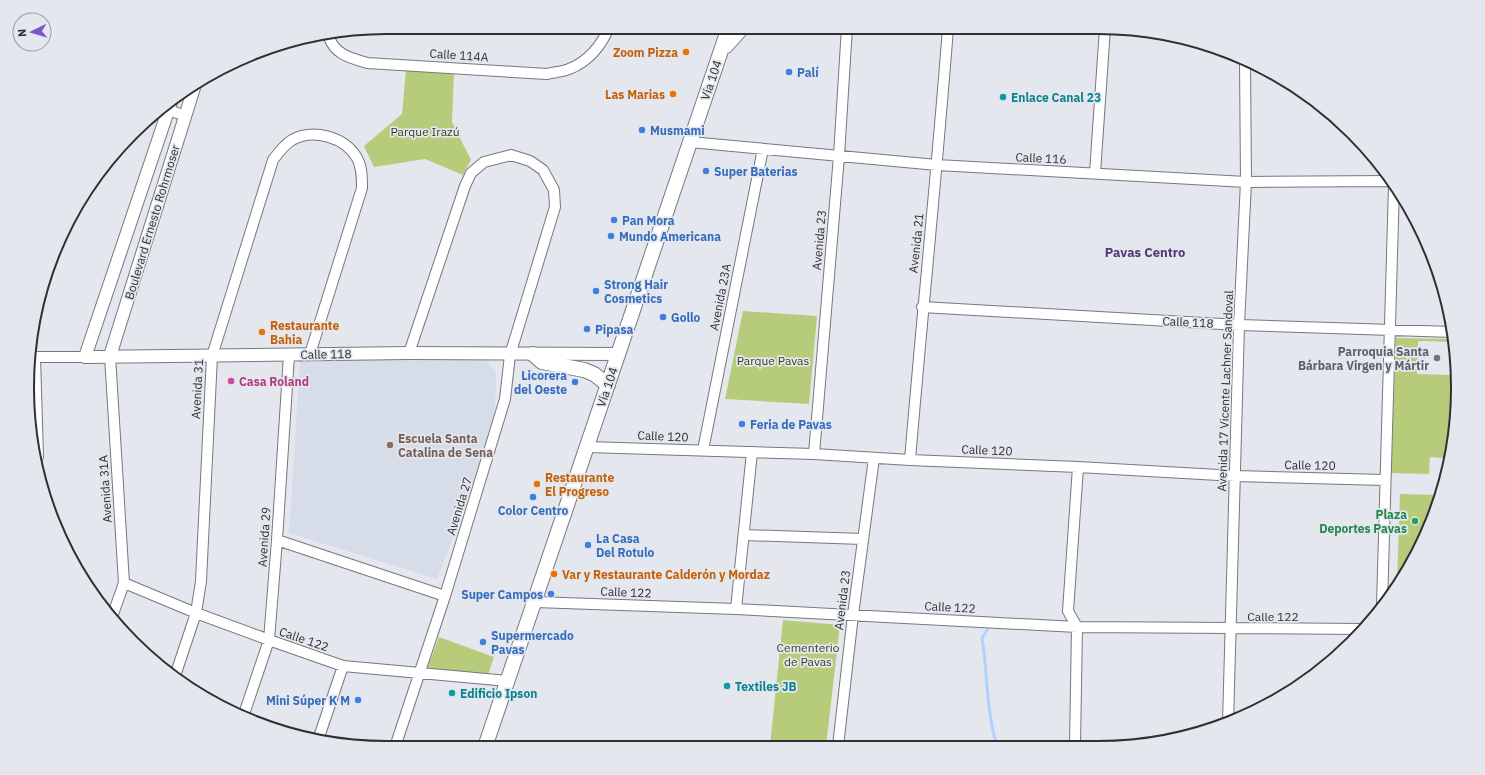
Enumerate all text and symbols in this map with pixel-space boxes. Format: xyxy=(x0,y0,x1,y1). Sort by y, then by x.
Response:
north arrow xyxy=(12,12,52,52)
text: N xyxy=(15,28,29,37)
street label: Calle 114A xyxy=(429,45,489,65)
place label: Zoom Pizza xyxy=(613,45,678,60)
marker: Zoom Pizza xyxy=(681,47,691,57)
street label: Vía 104 xyxy=(697,58,725,102)
place label: Palí xyxy=(797,65,819,80)
marker: Palí xyxy=(784,67,794,77)
place label: Las Marias xyxy=(605,87,665,102)
marker: Las Marias xyxy=(668,89,678,99)
place label: Enlace Canal 23 xyxy=(1011,90,1101,105)
marker: Enlace Canal 23 xyxy=(998,92,1008,102)
place label: Musmami xyxy=(650,123,705,138)
park label: Parque Irazú xyxy=(390,124,460,139)
marker: Musmami xyxy=(637,125,647,135)
street label: Boulevard Ernesto Rohrmoser xyxy=(121,142,183,301)
street label: Calle 116 xyxy=(1015,149,1067,167)
place label: Super Baterias xyxy=(714,164,798,179)
marker: Super Baterias xyxy=(701,166,711,176)
street label: Avenida 23 xyxy=(809,209,829,271)
street label: Avenida 21 xyxy=(905,212,927,274)
place label: Pan Mora xyxy=(622,213,675,228)
marker: Pan Mora xyxy=(609,215,619,225)
place label: Mundo Americana xyxy=(619,229,721,244)
marker: Mundo Americana xyxy=(606,231,616,241)
district label: Pavas Centro xyxy=(1105,244,1185,261)
street label: Avenida 23A xyxy=(706,262,734,332)
place label: Strong Hair Cosmetics xyxy=(604,277,668,306)
marker: Strong Hair Cosmetics xyxy=(591,286,601,296)
street label: Avenida 17 Vicente Lachner Sandoval xyxy=(1214,290,1236,492)
place label: Gollo xyxy=(671,310,701,325)
marker: Gollo xyxy=(658,312,668,322)
street label: Calle 118 xyxy=(1162,313,1214,331)
place label: Restaurante Bahia xyxy=(270,318,339,347)
place label: Pipasa xyxy=(595,322,633,337)
marker: Pipasa xyxy=(582,324,592,334)
marker: Restaurante Bahia xyxy=(257,327,267,337)
place label: Parroquia Santa Bárbara Virgen y Mártir xyxy=(1298,344,1429,373)
street label: Calle 118 xyxy=(300,346,352,362)
park label: Parque Pavas xyxy=(737,353,809,368)
marker: Parroquia Santa Bárbara Virgen y Mártir xyxy=(1432,353,1442,363)
street label: Avenida 31 xyxy=(188,359,206,419)
street label: Vía 104 xyxy=(593,365,621,409)
place label: Licorera del Oeste xyxy=(514,368,567,397)
place label: Casa Roland xyxy=(239,374,309,389)
marker: Casa Roland xyxy=(226,376,236,386)
marker: Licorera del Oeste xyxy=(570,377,580,387)
place label: Feria de Pavas xyxy=(750,417,832,432)
marker: Feria de Pavas xyxy=(737,419,747,429)
street label: Calle 120 xyxy=(637,428,689,444)
place label: Escuela Santa Catalina de Sena xyxy=(398,431,493,460)
marker: Escuela Santa Catalina de Sena xyxy=(385,440,395,450)
street label: Calle 120 xyxy=(961,442,1013,458)
street label: Avenida 31A xyxy=(95,454,115,523)
street label: Calle 120 xyxy=(1284,457,1336,473)
place label: Restaurante El Progreso xyxy=(545,470,614,499)
street label: Avenida 27 xyxy=(443,475,475,537)
marker: Restaurante El Progreso xyxy=(532,479,542,489)
marker: Color Centro xyxy=(528,492,538,502)
place label: Color Centro xyxy=(498,503,568,518)
street label: Avenida 29 xyxy=(254,506,274,568)
place label: Plaza Deportes Pavas xyxy=(1319,507,1407,536)
marker: Plaza Deportes Pavas xyxy=(1410,516,1420,526)
place label: La Casa Del Rotulo xyxy=(596,531,655,560)
marker: La Casa Del Rotulo xyxy=(583,540,593,550)
place label: Var y Restaurante Calderón y Mordaz xyxy=(562,567,770,582)
marker: Var y Restaurante Calderón y Mordaz xyxy=(549,569,559,579)
street label: Avenida 23 xyxy=(831,569,853,631)
street label: Calle 122 xyxy=(600,584,652,600)
place label: Super Campos xyxy=(461,587,543,602)
marker: Super Campos xyxy=(546,589,556,599)
street label: Calle 122 xyxy=(924,598,976,616)
street label: Calle 122 xyxy=(1247,609,1299,624)
street label: Calle 122 xyxy=(277,624,331,654)
place label: Supermercado Pavas xyxy=(491,628,574,657)
marker: Supermercado Pavas xyxy=(478,637,488,647)
park label: Cementerio de Pavas xyxy=(777,640,840,669)
place label: Textiles JB xyxy=(735,679,797,694)
marker: Textiles JB xyxy=(722,681,732,691)
place label: Edificio Ipson xyxy=(460,686,537,701)
marker: Edificio Ipson xyxy=(447,688,457,698)
place label: Mini Súper K M xyxy=(266,693,350,708)
marker: Mini Súper K M xyxy=(353,695,363,705)

